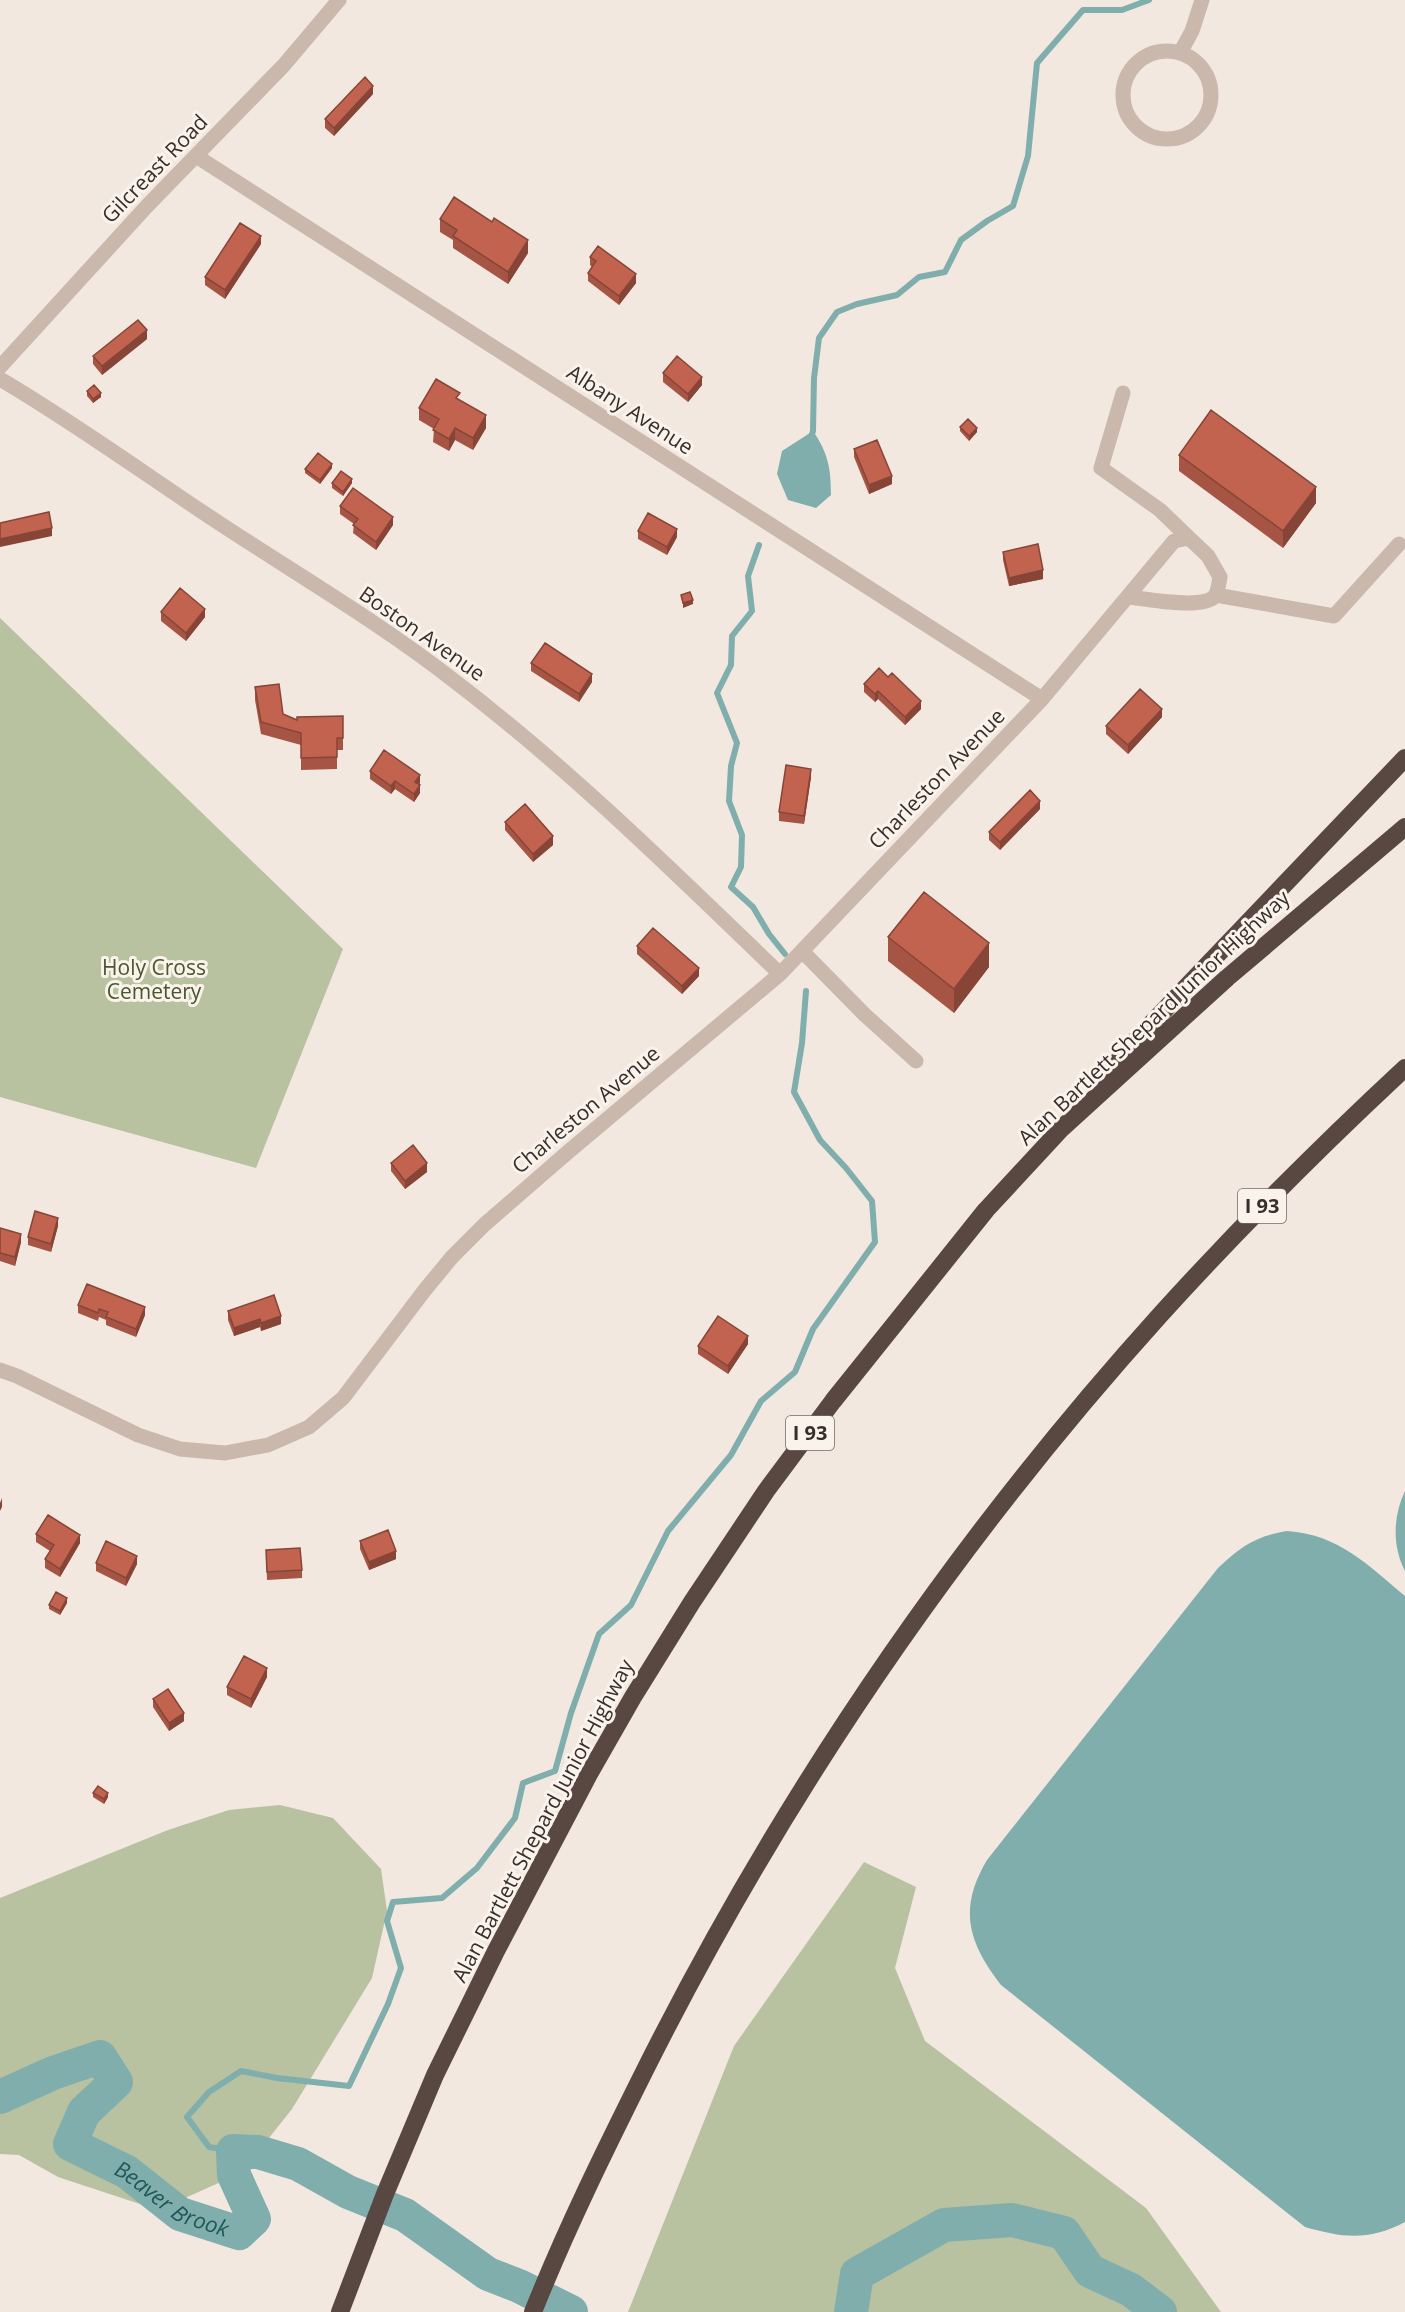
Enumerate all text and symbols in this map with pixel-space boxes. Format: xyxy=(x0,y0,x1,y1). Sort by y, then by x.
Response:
street label: Gilcreast Road xyxy=(95,108,213,229)
street label: Albany Avenue xyxy=(562,358,699,460)
street label: Boston Avenue xyxy=(354,579,491,687)
street label: Charleston Avenue xyxy=(862,702,1011,855)
street label: Alan Bartlett Shepard Junior Highway xyxy=(1011,883,1296,1151)
park label: Holy Cross Cemetery xyxy=(102,953,206,1005)
street label: Charleston Avenue xyxy=(505,1039,665,1179)
road number: I 93 xyxy=(1238,1189,1286,1223)
road number: I 93 xyxy=(786,1416,834,1450)
street label: Alan Bartlett Shepard Junior Highway xyxy=(445,1654,640,1987)
water label: Beaver Brook xyxy=(110,2153,234,2243)

